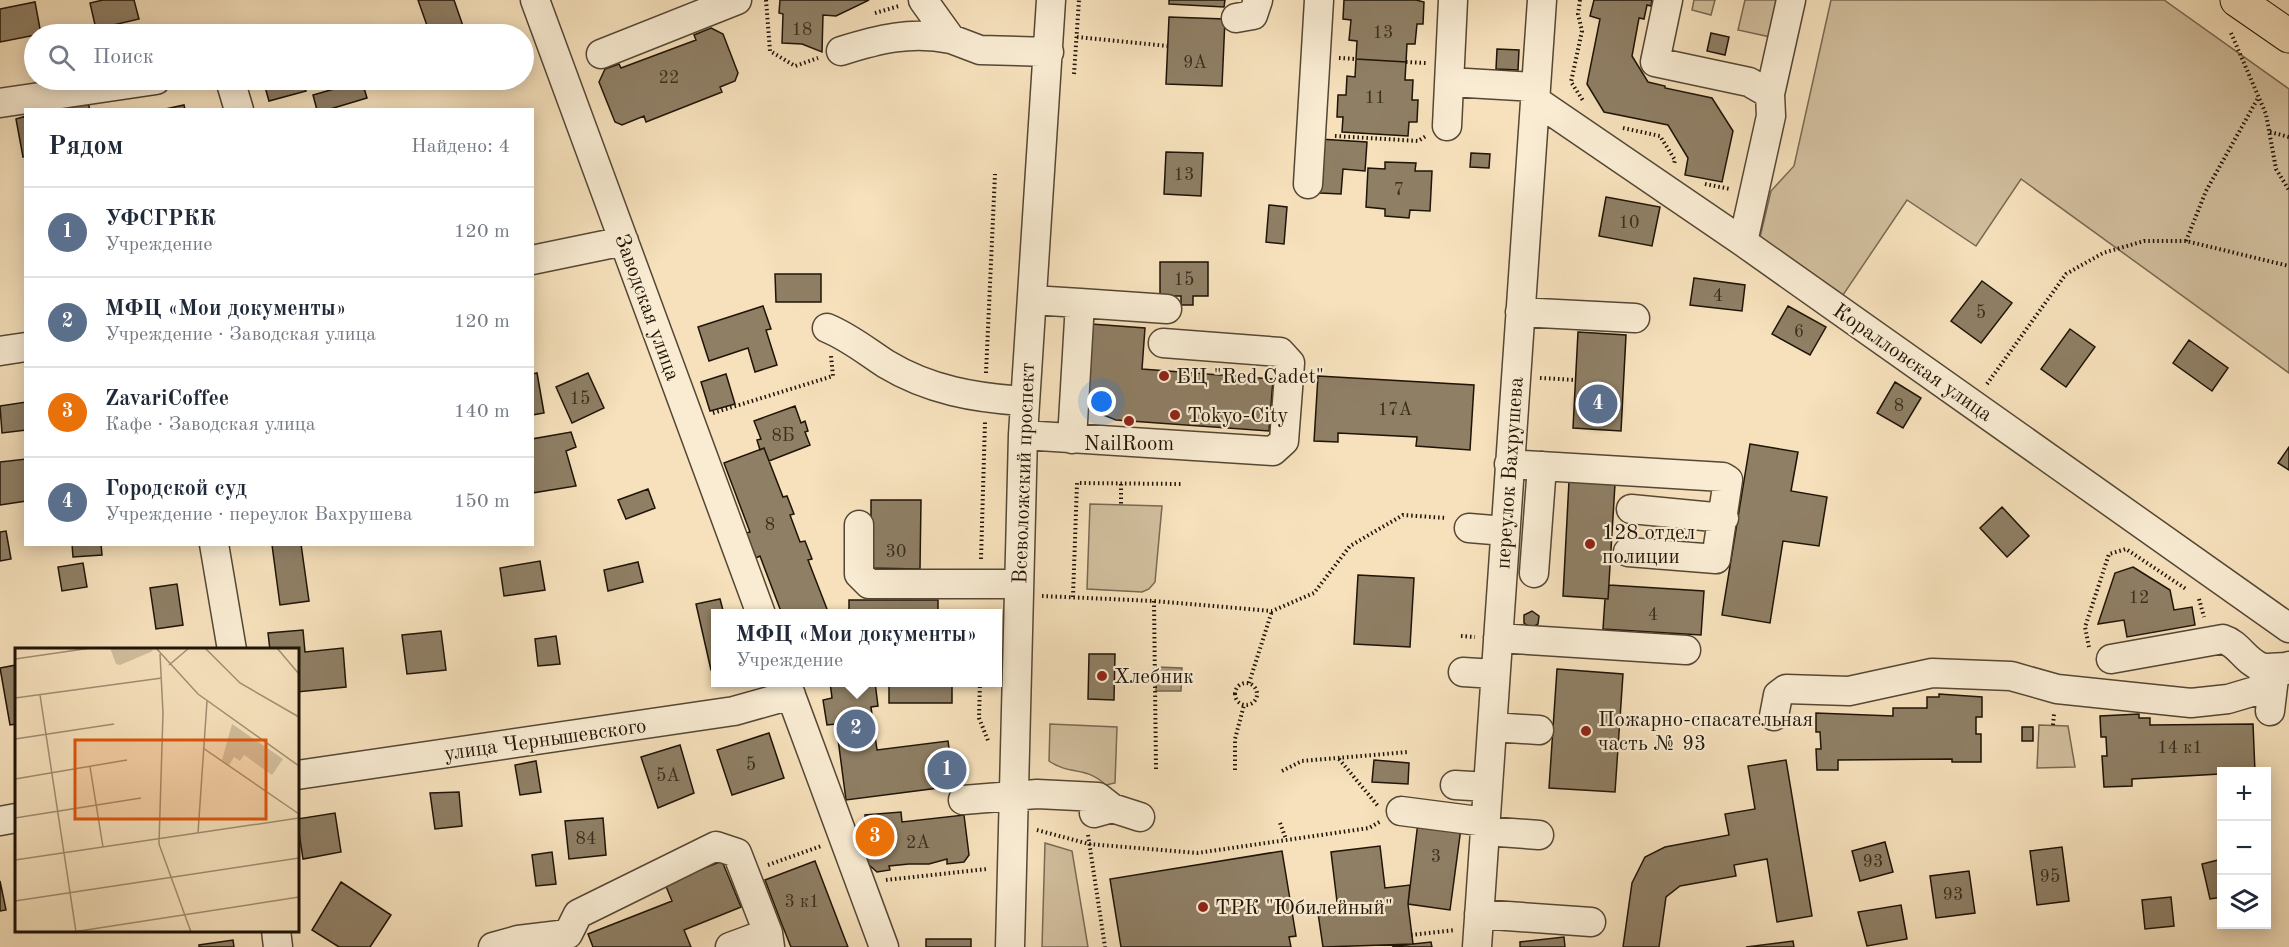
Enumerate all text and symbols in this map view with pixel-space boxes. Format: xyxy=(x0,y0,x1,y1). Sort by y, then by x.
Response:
house number: 18 xyxy=(792,21,812,39)
search box xyxy=(24,24,534,90)
house number: 13 xyxy=(1373,24,1393,42)
icon: search xyxy=(45,41,78,74)
text: Поиск xyxy=(93,46,154,68)
house number: 9А xyxy=(1183,54,1207,72)
house number: 22 xyxy=(659,69,679,87)
house number: 11 xyxy=(1365,89,1385,107)
text: Рядом xyxy=(48,134,123,160)
text: Найдено: 4 xyxy=(411,137,510,157)
house number: 13 xyxy=(1174,166,1194,184)
house number: 7 xyxy=(1394,181,1404,199)
text: УФСГРКК xyxy=(105,208,216,230)
house number: 10 xyxy=(1619,214,1639,232)
text: 1 xyxy=(62,222,73,242)
text: 120 m xyxy=(454,222,510,242)
street label: Заводская улица xyxy=(610,231,683,384)
text: Учреждение xyxy=(105,235,213,255)
house number: 15 xyxy=(1174,271,1194,289)
house number: 4 xyxy=(1713,287,1723,305)
text: МФЦ «Мои документы» xyxy=(105,298,346,320)
street label: Коралловская улица xyxy=(1829,300,1996,426)
house number: 5 xyxy=(1976,304,1986,322)
text: 2 xyxy=(62,312,73,332)
text: 120 m xyxy=(454,312,510,332)
house number: 6 xyxy=(1794,323,1804,341)
text: Учреждение · Заводская улица xyxy=(105,325,376,345)
street label: Всеволожский проспект xyxy=(1010,362,1039,584)
place label: БЦ "Red Cadet" xyxy=(1176,367,1324,388)
marker: БЦ "Red Cadet" xyxy=(1157,369,1171,383)
street label: переулок Вахрушева xyxy=(1493,376,1528,570)
pin: 4 xyxy=(1578,382,1618,426)
your location xyxy=(1087,387,1116,416)
text: ZavariCoffee xyxy=(105,388,229,410)
house number: 15 xyxy=(570,390,590,408)
house number: 8 xyxy=(1894,397,1904,415)
house number: 17А xyxy=(1378,401,1413,419)
text: 3 xyxy=(62,402,73,422)
text: 140 m xyxy=(454,402,510,422)
place label: Tokyo-City xyxy=(1187,406,1288,427)
marker: Tokyo-City xyxy=(1168,408,1182,422)
marker: NailRoom xyxy=(1122,414,1136,428)
text: Кафе · Заводская улица xyxy=(105,415,316,435)
house number: 8Б xyxy=(771,427,795,445)
place label: NailRoom xyxy=(1084,434,1174,455)
text: Городской суд xyxy=(105,478,247,500)
text: 4 xyxy=(62,492,73,512)
text: 150 m xyxy=(454,492,510,512)
text: Учреждение · переулок Вахрушева xyxy=(105,505,413,525)
house number: 8 xyxy=(765,516,775,534)
place label: 128 отдел полиции xyxy=(1602,523,1695,568)
marker: 128 отдел полиции xyxy=(1583,537,1597,551)
house number: 30 xyxy=(886,543,906,561)
house number: 12 xyxy=(2129,589,2149,607)
house number: 4 xyxy=(1648,606,1658,624)
popup xyxy=(711,609,1002,687)
text: МФЦ «Мои документы» xyxy=(736,624,977,646)
inset map xyxy=(15,648,298,932)
text: Учреждение xyxy=(736,651,843,671)
place label: Хлебник xyxy=(1114,667,1194,688)
marker: Хлебник xyxy=(1095,669,1109,683)
pin: 2 xyxy=(836,706,876,752)
place label: Пожарно-спасательная часть № 93 xyxy=(1598,710,1813,755)
street label: улица Чернышевского xyxy=(443,716,648,765)
marker: Пожарно-спасательная часть № 93 xyxy=(1579,724,1593,738)
house number: 14 к1 xyxy=(2157,739,2203,757)
pin: 1 xyxy=(928,748,966,792)
house number: 5 xyxy=(746,756,756,774)
house number: 5А xyxy=(656,767,680,785)
map controls xyxy=(2217,767,2271,929)
button: + xyxy=(2217,767,2271,821)
pin: 3 xyxy=(856,814,894,860)
button: − xyxy=(2217,821,2271,875)
house number: 84 xyxy=(576,830,596,848)
house number: 2А xyxy=(906,834,930,852)
house number: 3 xyxy=(1431,848,1441,866)
house number: 93 xyxy=(1863,853,1883,871)
house number: 95 xyxy=(2040,868,2060,886)
button: layers xyxy=(2217,875,2271,929)
house number: 93 xyxy=(1943,886,1963,904)
house number: 3 к1 xyxy=(785,893,819,911)
place label: ТРК "Юбилейный" xyxy=(1215,898,1393,919)
marker: ТРК "Юбилейный" xyxy=(1196,900,1210,914)

